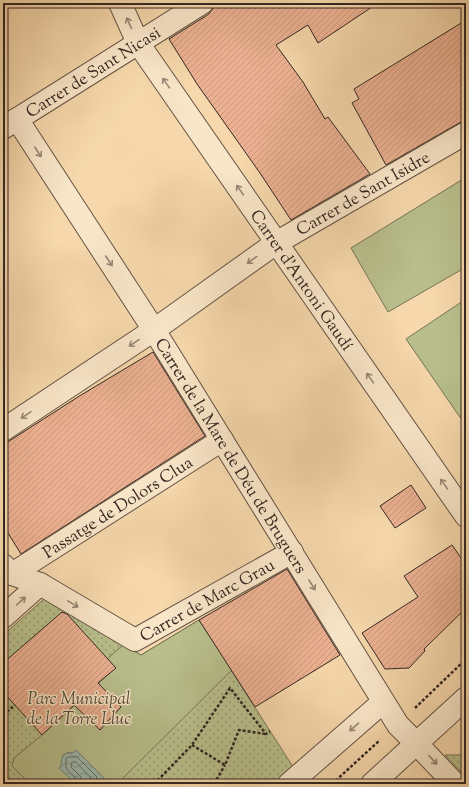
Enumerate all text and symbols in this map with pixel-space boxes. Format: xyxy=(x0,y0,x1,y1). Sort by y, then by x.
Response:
one-way arrow xyxy=(125,18,132,30)
street label: Carrer de Sant Nicasi xyxy=(22,22,166,125)
one-way arrow xyxy=(162,78,170,89)
one-way arrow xyxy=(34,146,42,157)
street label: Carrer de Sant Isidre xyxy=(292,146,435,243)
one-way arrow xyxy=(236,185,244,196)
street label: Carrer d'Antoni Gaudí xyxy=(243,206,358,356)
one-way arrow xyxy=(105,255,113,266)
one-way arrow xyxy=(247,256,258,264)
street label: Carrer de la Mare de Déu de Bruguers xyxy=(148,334,312,579)
one-way arrow xyxy=(129,339,140,347)
one-way arrow xyxy=(366,372,374,383)
one-way arrow xyxy=(21,411,32,419)
street label: Passatge de Dolors Clua xyxy=(39,451,198,565)
one-way arrow xyxy=(440,479,448,490)
street label: Carrer de Marc Grau xyxy=(136,554,280,649)
one-way arrow xyxy=(308,579,316,591)
one-way arrow xyxy=(16,596,27,605)
one-way arrow xyxy=(67,600,79,608)
park label: Parc Municipal de la Torre Lluc xyxy=(27,688,131,732)
one-way arrow xyxy=(349,723,359,732)
one-way arrow xyxy=(428,755,437,765)

